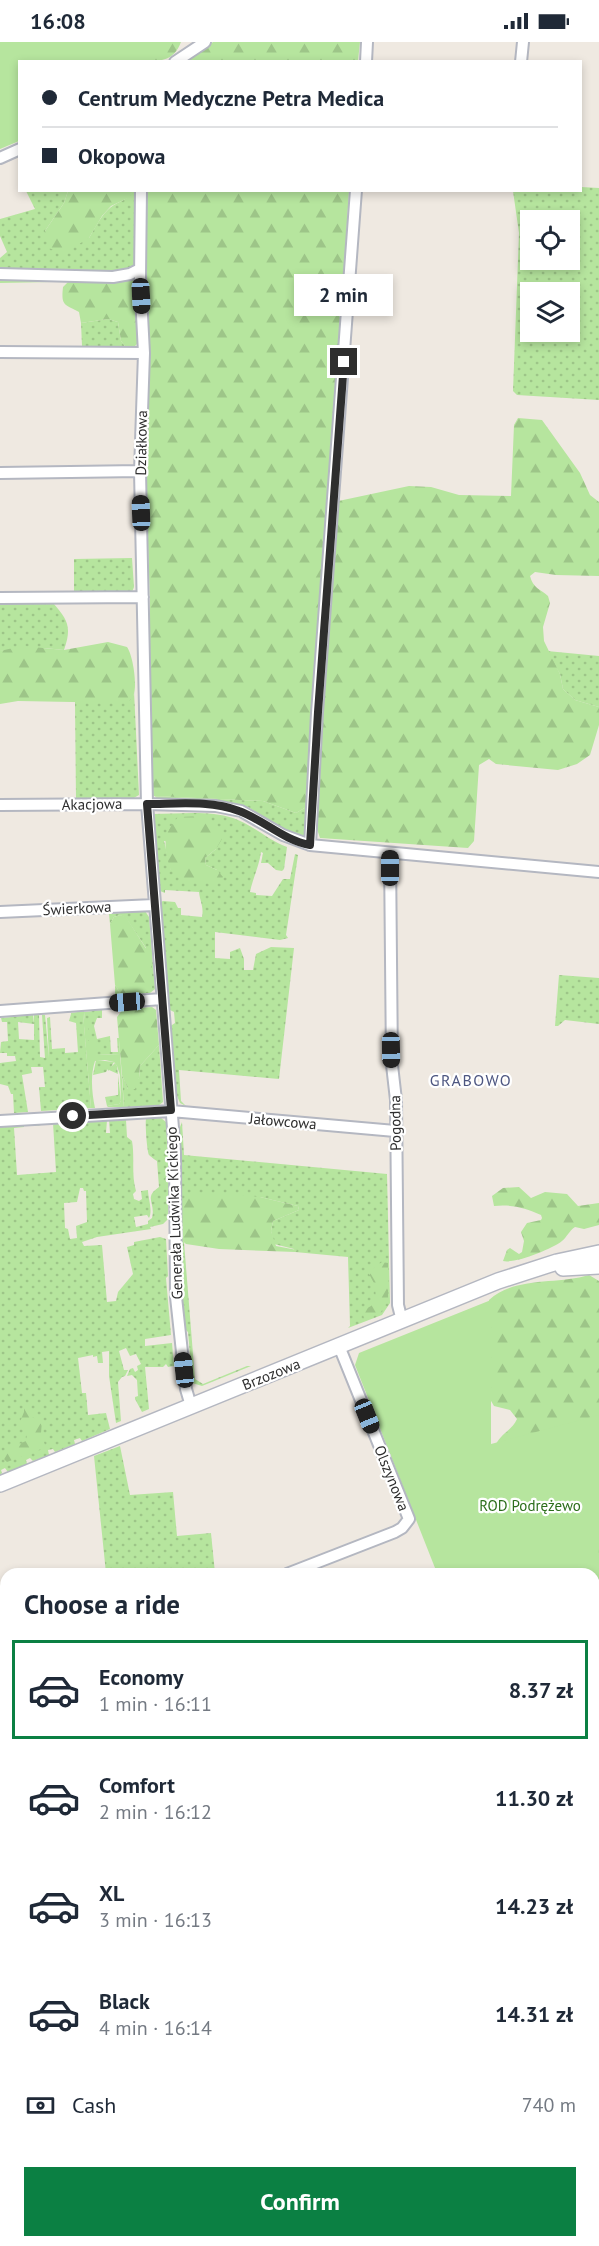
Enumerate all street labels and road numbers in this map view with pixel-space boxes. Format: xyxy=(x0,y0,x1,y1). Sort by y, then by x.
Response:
street label: Działkowa xyxy=(131,410,151,476)
street label: Akacjowa xyxy=(62,794,122,814)
street label: Świerkowa xyxy=(42,897,112,919)
street label: Pogodna xyxy=(385,1095,405,1151)
street label: Jałowcowa xyxy=(247,1108,318,1133)
street label: Generała Ludwika Kickiego xyxy=(161,1126,187,1300)
street label: Brzozowa xyxy=(239,1354,303,1394)
street label: Olszynowa xyxy=(370,1442,414,1514)

